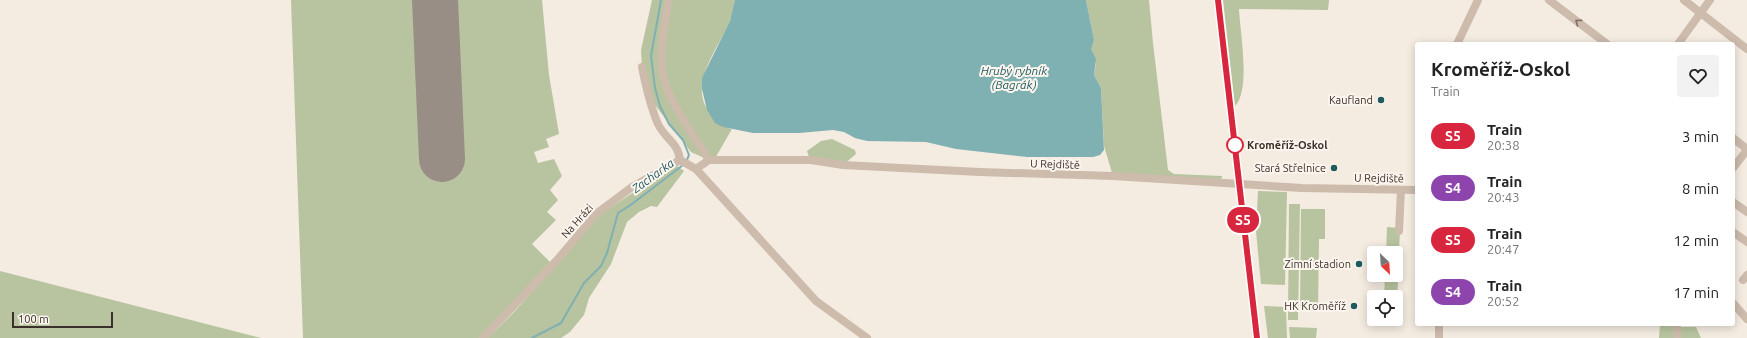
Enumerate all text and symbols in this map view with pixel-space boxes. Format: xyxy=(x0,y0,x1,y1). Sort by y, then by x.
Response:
one-way arrow xyxy=(1575,20,1582,27)
button: heart xyxy=(1677,55,1719,97)
text: Kroměříž-Oskol xyxy=(1431,58,1570,80)
water label: Hrubý rybník (Bagrák) xyxy=(981,64,1048,92)
text: Train xyxy=(1431,84,1460,98)
place label: Kaufland xyxy=(1329,94,1373,106)
marker: Kaufland xyxy=(1376,95,1386,105)
text: Train xyxy=(1487,121,1522,138)
text: S5 xyxy=(1445,128,1461,144)
text: 3 min xyxy=(1682,128,1719,145)
marker: Kroměříž-Oskol xyxy=(1226,136,1244,154)
text: 20:38 xyxy=(1487,138,1520,152)
place label: Kroměříž-Oskol xyxy=(1247,139,1328,151)
water label: Zacharka xyxy=(628,156,677,196)
street label: U Rejdiště xyxy=(1030,157,1080,171)
place label: Stará Střelnice xyxy=(1255,162,1326,174)
marker: Stará Střelnice xyxy=(1329,163,1339,173)
street label: U Rejdiště xyxy=(1354,172,1404,184)
text: Train xyxy=(1487,173,1522,190)
text: S4 xyxy=(1445,180,1461,196)
text: 8 min xyxy=(1682,180,1719,197)
text: 20:43 xyxy=(1487,190,1520,204)
street label: Na Hrázi xyxy=(559,202,595,240)
line badge: S5 xyxy=(1225,207,1261,233)
text: S5 xyxy=(1235,212,1251,228)
text: Train xyxy=(1487,225,1522,242)
text: S5 xyxy=(1445,232,1461,248)
text: 12 min xyxy=(1673,232,1719,249)
text: 20:47 xyxy=(1487,242,1520,256)
north arrow xyxy=(1367,246,1403,282)
map controls xyxy=(1367,246,1403,326)
place label: Zimní stadion xyxy=(1284,258,1351,270)
marker: Zimní stadion xyxy=(1354,259,1364,269)
text: Train xyxy=(1487,277,1522,294)
text: S4 xyxy=(1445,284,1461,300)
text: 17 min xyxy=(1673,284,1719,301)
button: locate xyxy=(1367,290,1403,326)
text: 20:52 xyxy=(1487,294,1520,308)
place label: HK Kroměříž xyxy=(1284,300,1346,312)
marker: HK Kroměříž xyxy=(1349,301,1359,311)
scale bar xyxy=(12,310,113,329)
text: 100 m xyxy=(18,313,49,325)

